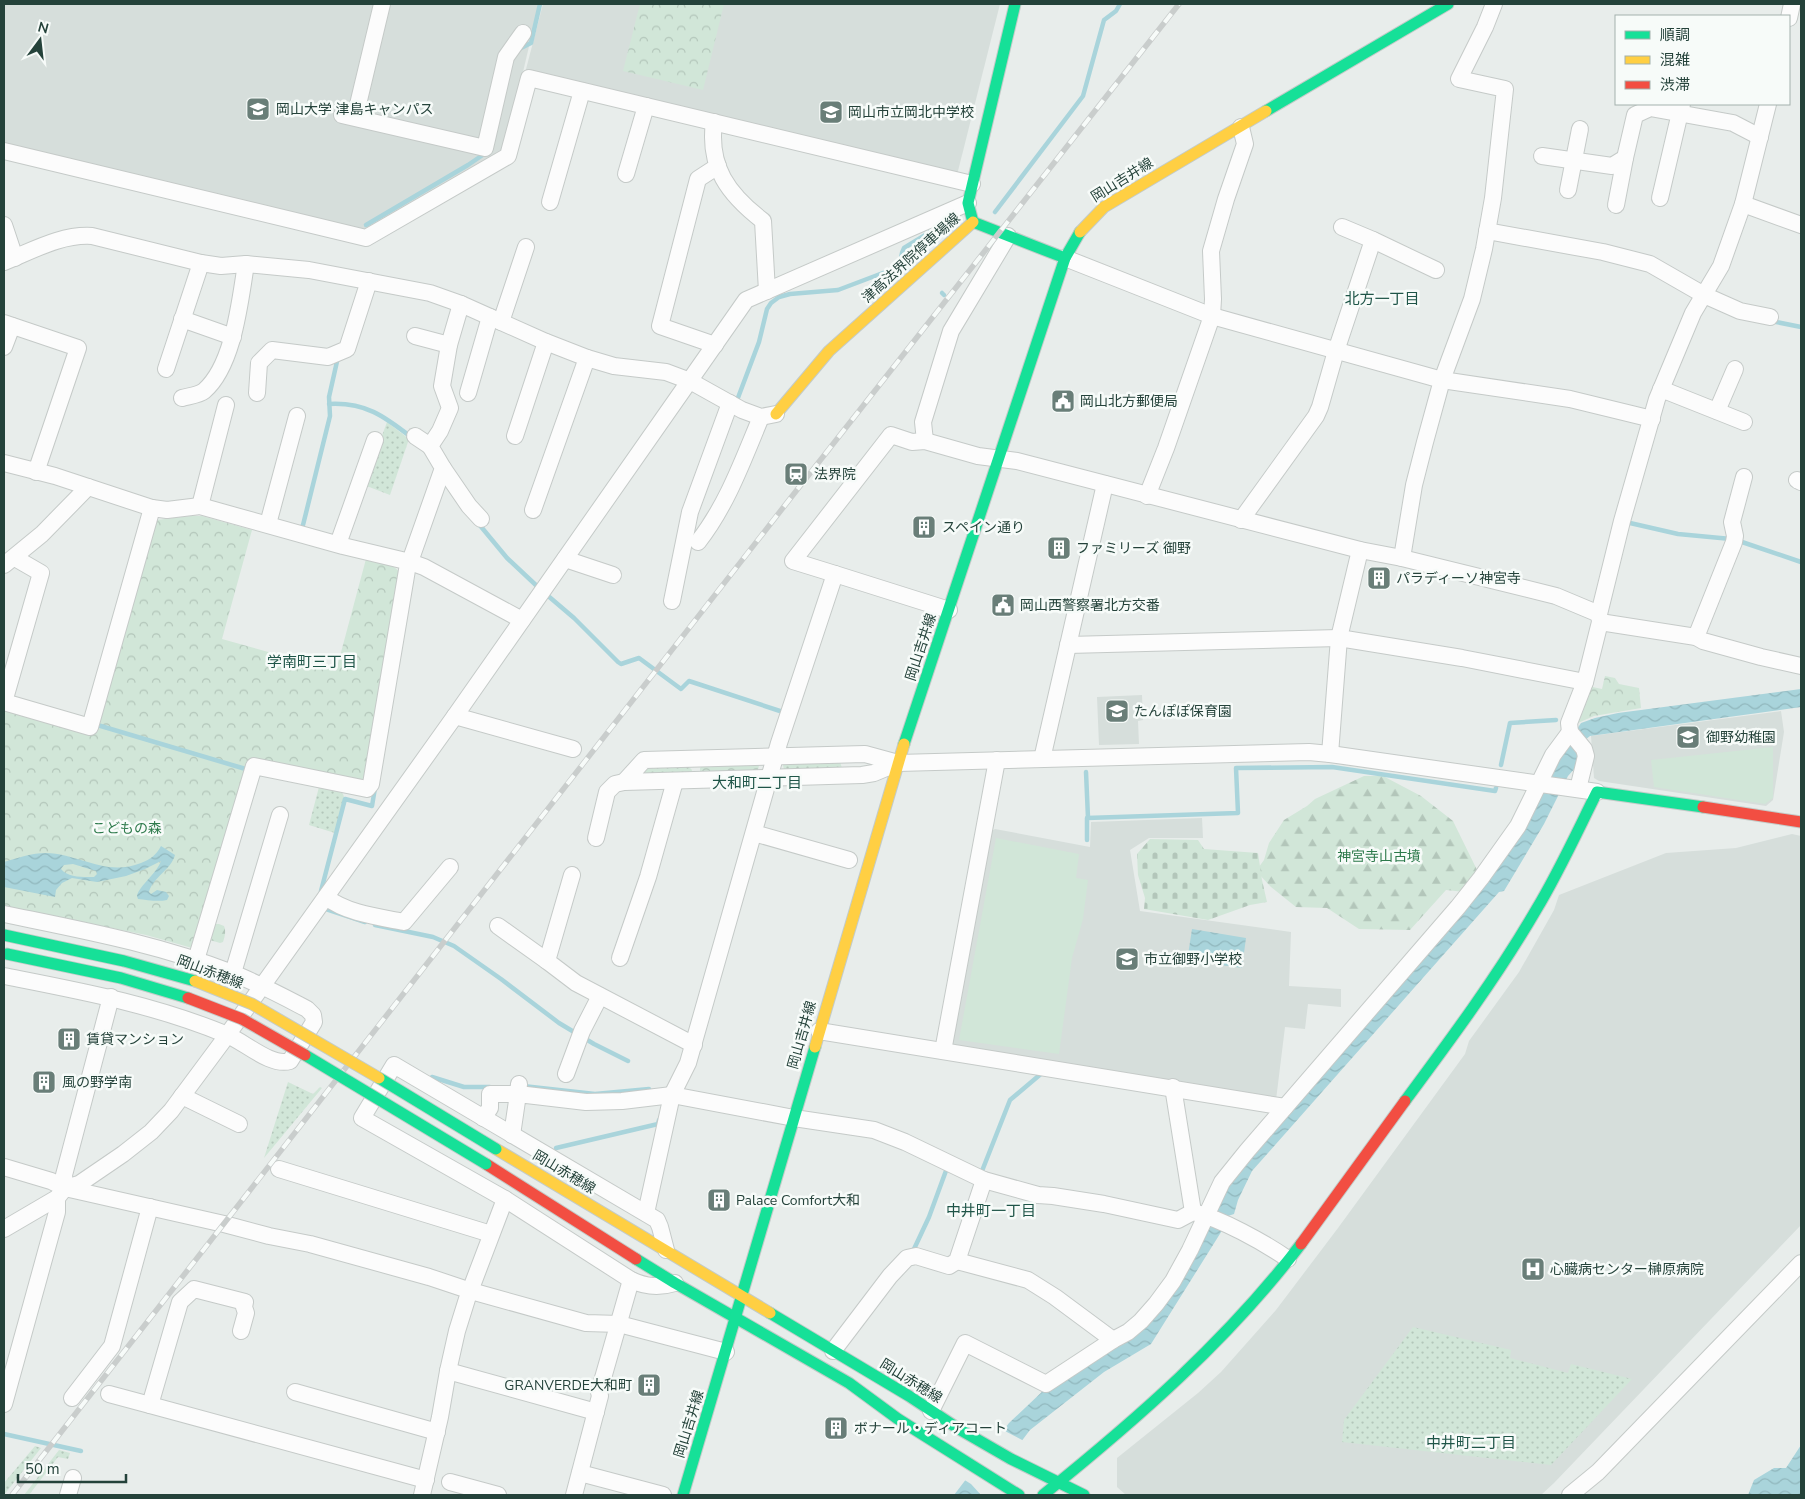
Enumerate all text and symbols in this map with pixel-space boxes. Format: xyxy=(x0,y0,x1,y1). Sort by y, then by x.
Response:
north arrow xyxy=(15,15,65,65)
legend xyxy=(1615,15,1790,105)
text: N xyxy=(36,17,51,38)
text: 順調 xyxy=(1660,25,1690,45)
text: 混雑 xyxy=(1660,50,1690,70)
text: 渋滞 xyxy=(1660,75,1690,95)
school or university icon: 岡山大学 津島キャンパス xyxy=(245,96,271,122)
school or university icon: 岡山市立岡北中学校 xyxy=(818,99,844,125)
place label: 岡山大学 津島キャンパス xyxy=(276,100,434,119)
place label: 岡山市立岡北中学校 xyxy=(848,103,974,122)
street label: 岡山吉井線 xyxy=(1087,153,1157,207)
street label: 津高法界院停車場線 xyxy=(858,209,964,307)
district label: 北方一丁目 xyxy=(1344,289,1420,309)
public building icon: 岡山北方郵便局 xyxy=(1050,388,1076,414)
place label: 岡山北方郵便局 xyxy=(1080,392,1178,411)
station icon: 法界院 xyxy=(783,461,809,487)
place label: 法界院 xyxy=(814,465,856,484)
building icon: スペイン通り xyxy=(911,514,937,540)
place label: スペイン通り xyxy=(942,518,1025,537)
building icon: ファミリーズ 御野 xyxy=(1046,535,1072,561)
place label: ファミリーズ 御野 xyxy=(1076,539,1191,558)
building icon: パラディーソ神宮寺 xyxy=(1366,565,1392,591)
place label: パラディーソ神宮寺 xyxy=(1396,569,1521,588)
public building icon: 岡山西警察署北方交番 xyxy=(990,592,1016,618)
place label: 岡山西警察署北方交番 xyxy=(1020,596,1160,615)
street label: 岡山吉井線 xyxy=(901,611,941,683)
district label: 学南町三丁目 xyxy=(267,652,357,672)
school or university icon: たんぽぽ保育園 xyxy=(1104,698,1130,724)
place label: たんぽぽ保育園 xyxy=(1134,702,1232,721)
school or university icon: 御野幼稚園 xyxy=(1675,724,1701,750)
place label: 御野幼稚園 xyxy=(1706,728,1776,747)
district label: 大和町二丁目 xyxy=(712,773,802,793)
park label: こどもの森 xyxy=(92,819,162,838)
park label: 神宮寺山古墳 xyxy=(1337,847,1421,866)
school or university icon: 市立御野小学校 xyxy=(1114,946,1140,972)
place label: 市立御野小学校 xyxy=(1144,950,1242,969)
street label: 岡山赤穂線 xyxy=(174,951,246,993)
street label: 岡山吉井線 xyxy=(783,999,821,1071)
building icon: 賃貸マンション xyxy=(56,1026,82,1052)
place label: 賃貸マンション xyxy=(86,1030,184,1049)
building icon: 風の野学南 xyxy=(31,1069,57,1095)
place label: 風の野学南 xyxy=(62,1073,132,1092)
street label: 岡山赤穂線 xyxy=(529,1146,599,1198)
building icon: Palace Comfort大和 xyxy=(706,1187,732,1213)
place label: Palace Comfort大和 xyxy=(736,1191,860,1210)
district label: 中井町一丁目 xyxy=(946,1201,1036,1221)
hospital icon: 心臓病センター榊原病院 xyxy=(1520,1256,1546,1282)
place label: 心臓病センター榊原病院 xyxy=(1550,1260,1704,1279)
street label: 岡山赤穂線 xyxy=(876,1354,946,1408)
building icon: GRANVERDE大和町 xyxy=(636,1372,662,1398)
place label: GRANVERDE大和町 xyxy=(504,1376,632,1395)
street label: 岡山吉井線 xyxy=(670,1388,708,1460)
building icon: ボナール・ディアコート xyxy=(823,1415,849,1441)
place label: ボナール・ディアコート xyxy=(854,1419,1007,1438)
district label: 中井町二丁目 xyxy=(1426,1433,1516,1453)
scale bar xyxy=(18,1452,125,1484)
text: 50 m xyxy=(25,1459,60,1479)

